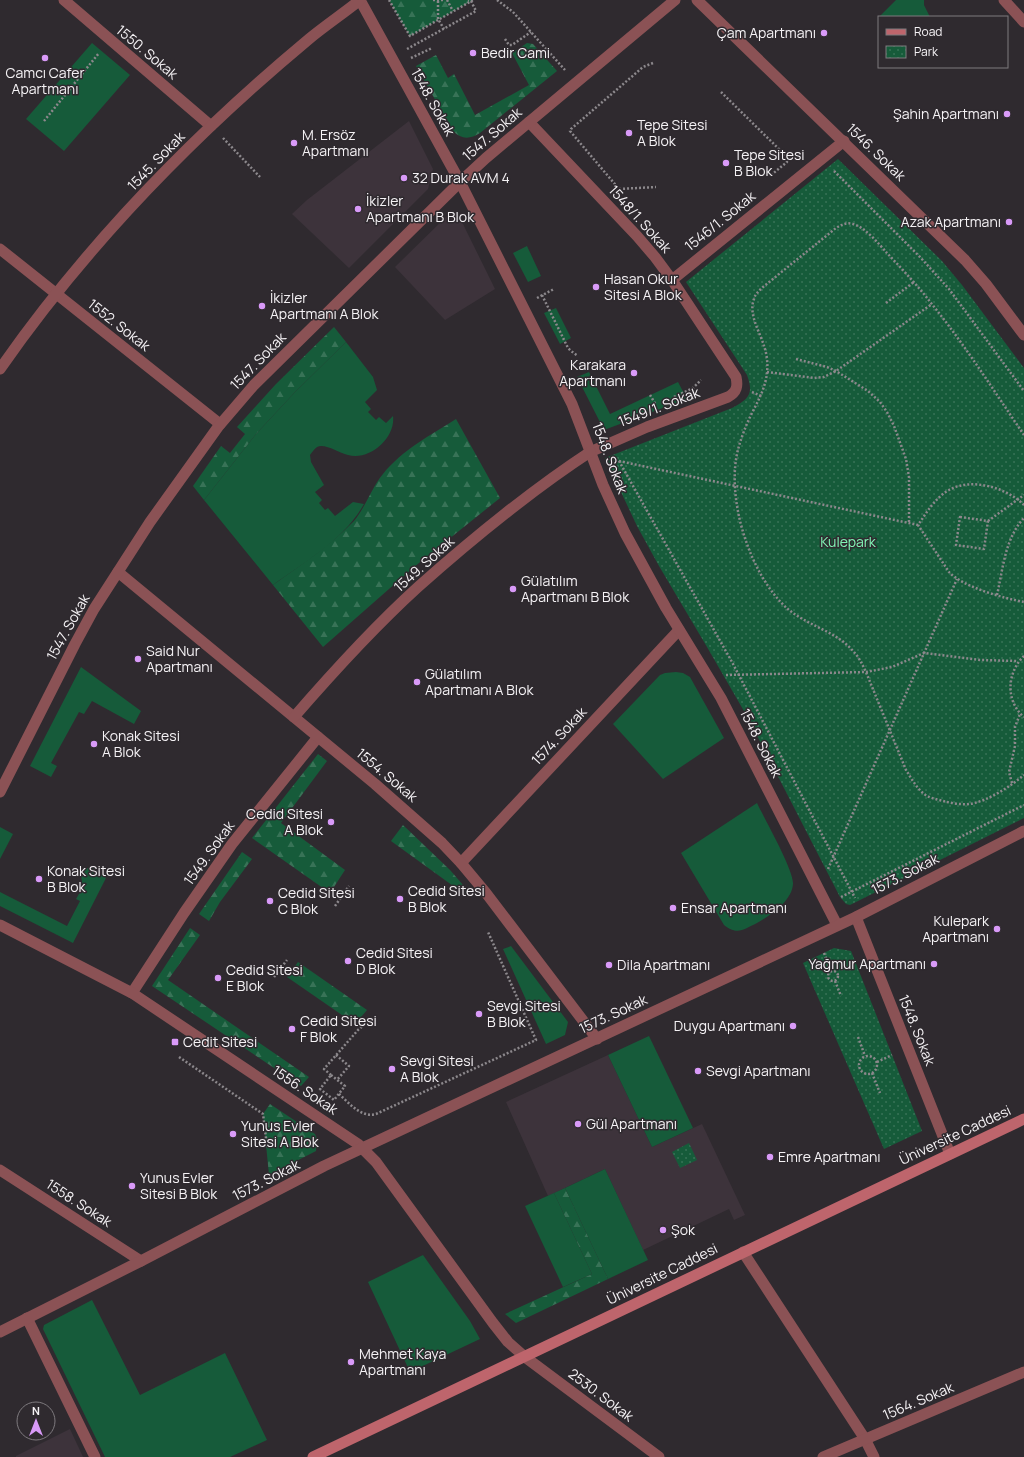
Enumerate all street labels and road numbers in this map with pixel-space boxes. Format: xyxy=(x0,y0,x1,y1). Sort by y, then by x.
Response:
street label: 1550. Sokak xyxy=(112,20,183,84)
street label: 1548. Sokak xyxy=(407,64,460,140)
street label: 1547. Sokak xyxy=(458,102,526,165)
street label: 1546. Sokak xyxy=(843,119,911,185)
street label: 1545. Sokak xyxy=(123,126,189,194)
street label: 1548/1. Sokak xyxy=(605,181,677,257)
street label: 1546/1. Sokak xyxy=(680,186,760,255)
street label: 1552. Sokak xyxy=(84,294,155,356)
street label: 1547. Sokak xyxy=(226,327,290,393)
street label: 1549/1. Sokak xyxy=(615,382,703,431)
street label: 1548. Sokak xyxy=(588,419,633,497)
street label: 1549. Sokak xyxy=(389,531,459,596)
street label: 1547. Sokak xyxy=(42,589,94,663)
street label: 1574. Sokak xyxy=(527,702,591,769)
street label: 1548. Sokak xyxy=(736,705,787,781)
street label: 1554. Sokak xyxy=(353,743,423,807)
street label: 1549. Sokak xyxy=(179,816,239,889)
street label: 1573. Sokak xyxy=(868,848,943,899)
street label: 1573. Sokak xyxy=(576,989,651,1038)
street label: 1548. Sokak xyxy=(895,992,941,1069)
street label: 1556. Sokak xyxy=(269,1061,343,1119)
street label: Üniversite Caddesi xyxy=(896,1100,1014,1169)
street label: 1573. Sokak xyxy=(229,1154,304,1205)
street label: 1558. Sokak xyxy=(43,1174,117,1231)
street label: Üniversite Caddesi xyxy=(603,1238,720,1309)
street label: 2530. Sokak xyxy=(565,1364,639,1426)
street label: 1564. Sokak xyxy=(880,1377,957,1424)

